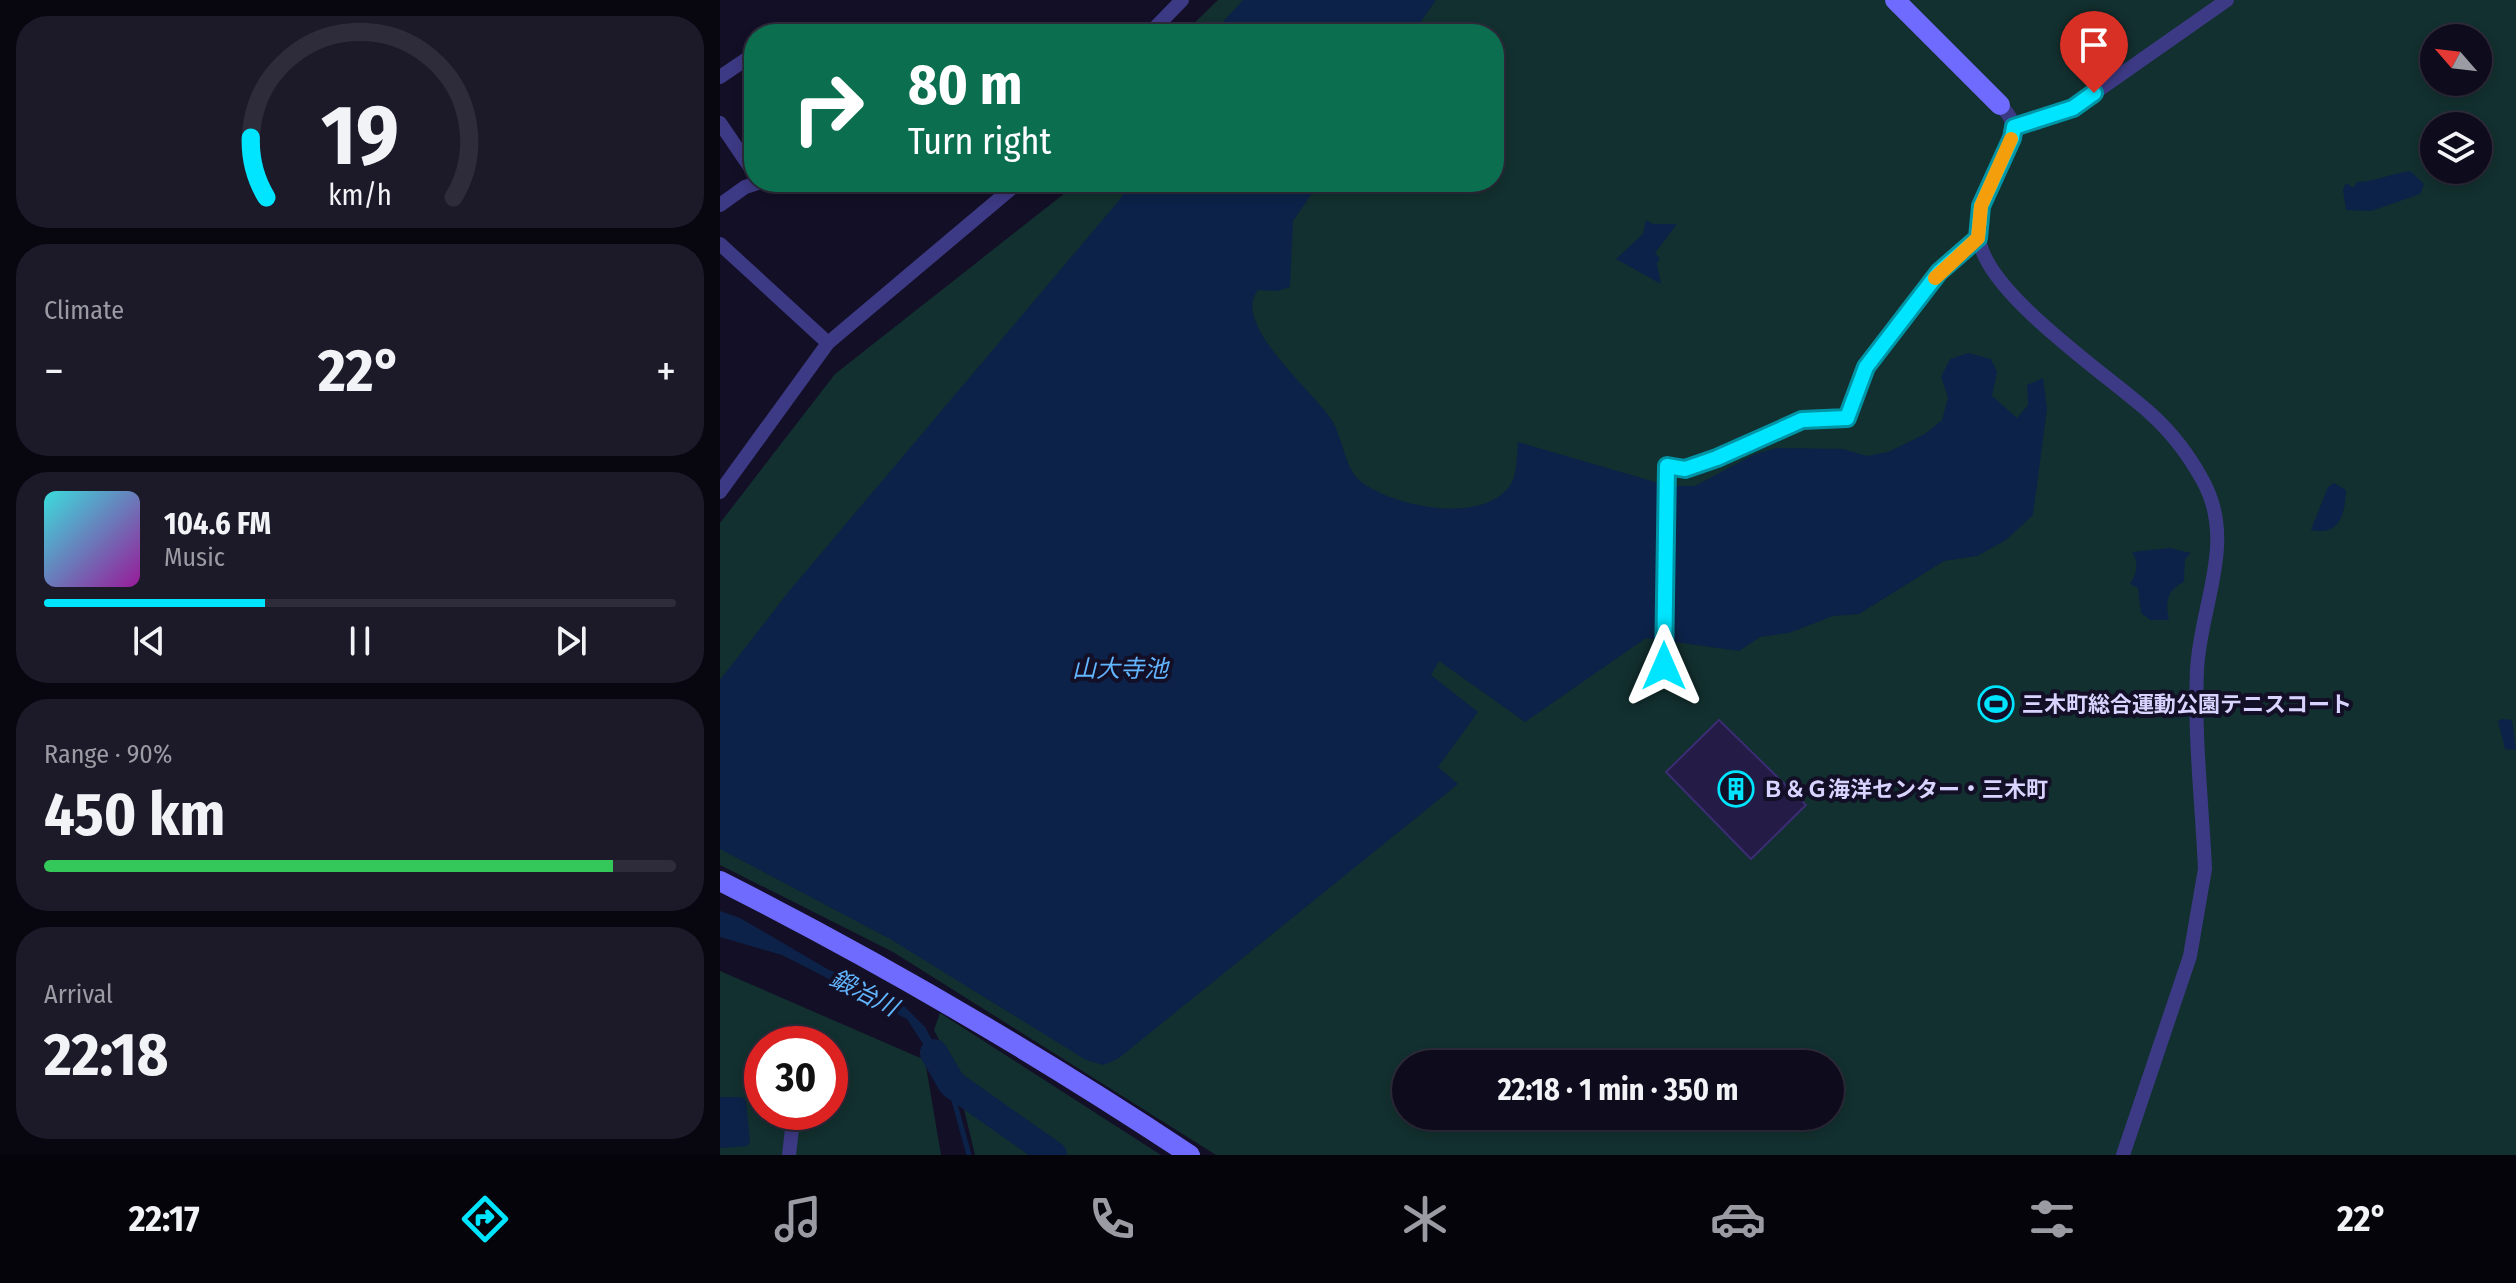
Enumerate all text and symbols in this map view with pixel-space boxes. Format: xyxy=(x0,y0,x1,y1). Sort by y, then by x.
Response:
pin xyxy=(2060,11,2128,93)
icon: arrive xyxy=(2072,23,2116,67)
north arrow xyxy=(2420,24,2492,96)
map controls xyxy=(2420,24,2492,184)
text: 80 m xyxy=(908,52,1023,119)
icon: right xyxy=(776,56,880,160)
text: 19 xyxy=(321,85,399,185)
button: layers xyxy=(2420,112,2492,184)
text: Turn right xyxy=(908,120,1051,164)
text: km/h xyxy=(328,178,392,213)
text: Climate xyxy=(44,295,124,326)
text: 22° xyxy=(318,335,402,407)
text: − xyxy=(44,345,64,398)
text: + xyxy=(656,345,676,398)
text: 104.6 FM xyxy=(164,506,271,542)
text: Music xyxy=(164,542,225,573)
icon: previous xyxy=(127,619,171,663)
icon: pause xyxy=(338,619,382,663)
icon: next xyxy=(549,619,593,663)
position arrow xyxy=(1622,624,1706,708)
water label: 山大寺池 xyxy=(1072,655,1170,683)
sports icon: 三木町総合運動公園テニスコート xyxy=(1977,685,2015,723)
place label: 三木町総合運動公園テニスコート xyxy=(2022,691,2352,718)
text: Range · 90% xyxy=(44,739,172,770)
building icon: Ｂ＆Ｇ海洋センター・三木町 xyxy=(1717,770,1755,808)
place label: Ｂ＆Ｇ海洋センター・三木町 xyxy=(1762,776,2048,803)
text: 450 km xyxy=(44,779,225,851)
water label: 鍛冶川 xyxy=(826,964,905,1023)
text: Arrival xyxy=(44,979,113,1010)
text: 22:18 xyxy=(44,1019,168,1091)
speed limit sign: 30 xyxy=(744,1026,848,1130)
text: 22:18 · 1 min · 350 m xyxy=(1498,1072,1738,1108)
icon: directions xyxy=(457,1191,513,1247)
icon: music xyxy=(770,1191,826,1247)
icon: phone xyxy=(1084,1191,1140,1247)
icon: climate xyxy=(1397,1191,1453,1247)
icon: car xyxy=(1710,1191,1766,1247)
icon: filters xyxy=(2024,1191,2080,1247)
text: 22:17 xyxy=(129,1197,200,1241)
text: 22° xyxy=(2337,1197,2387,1241)

